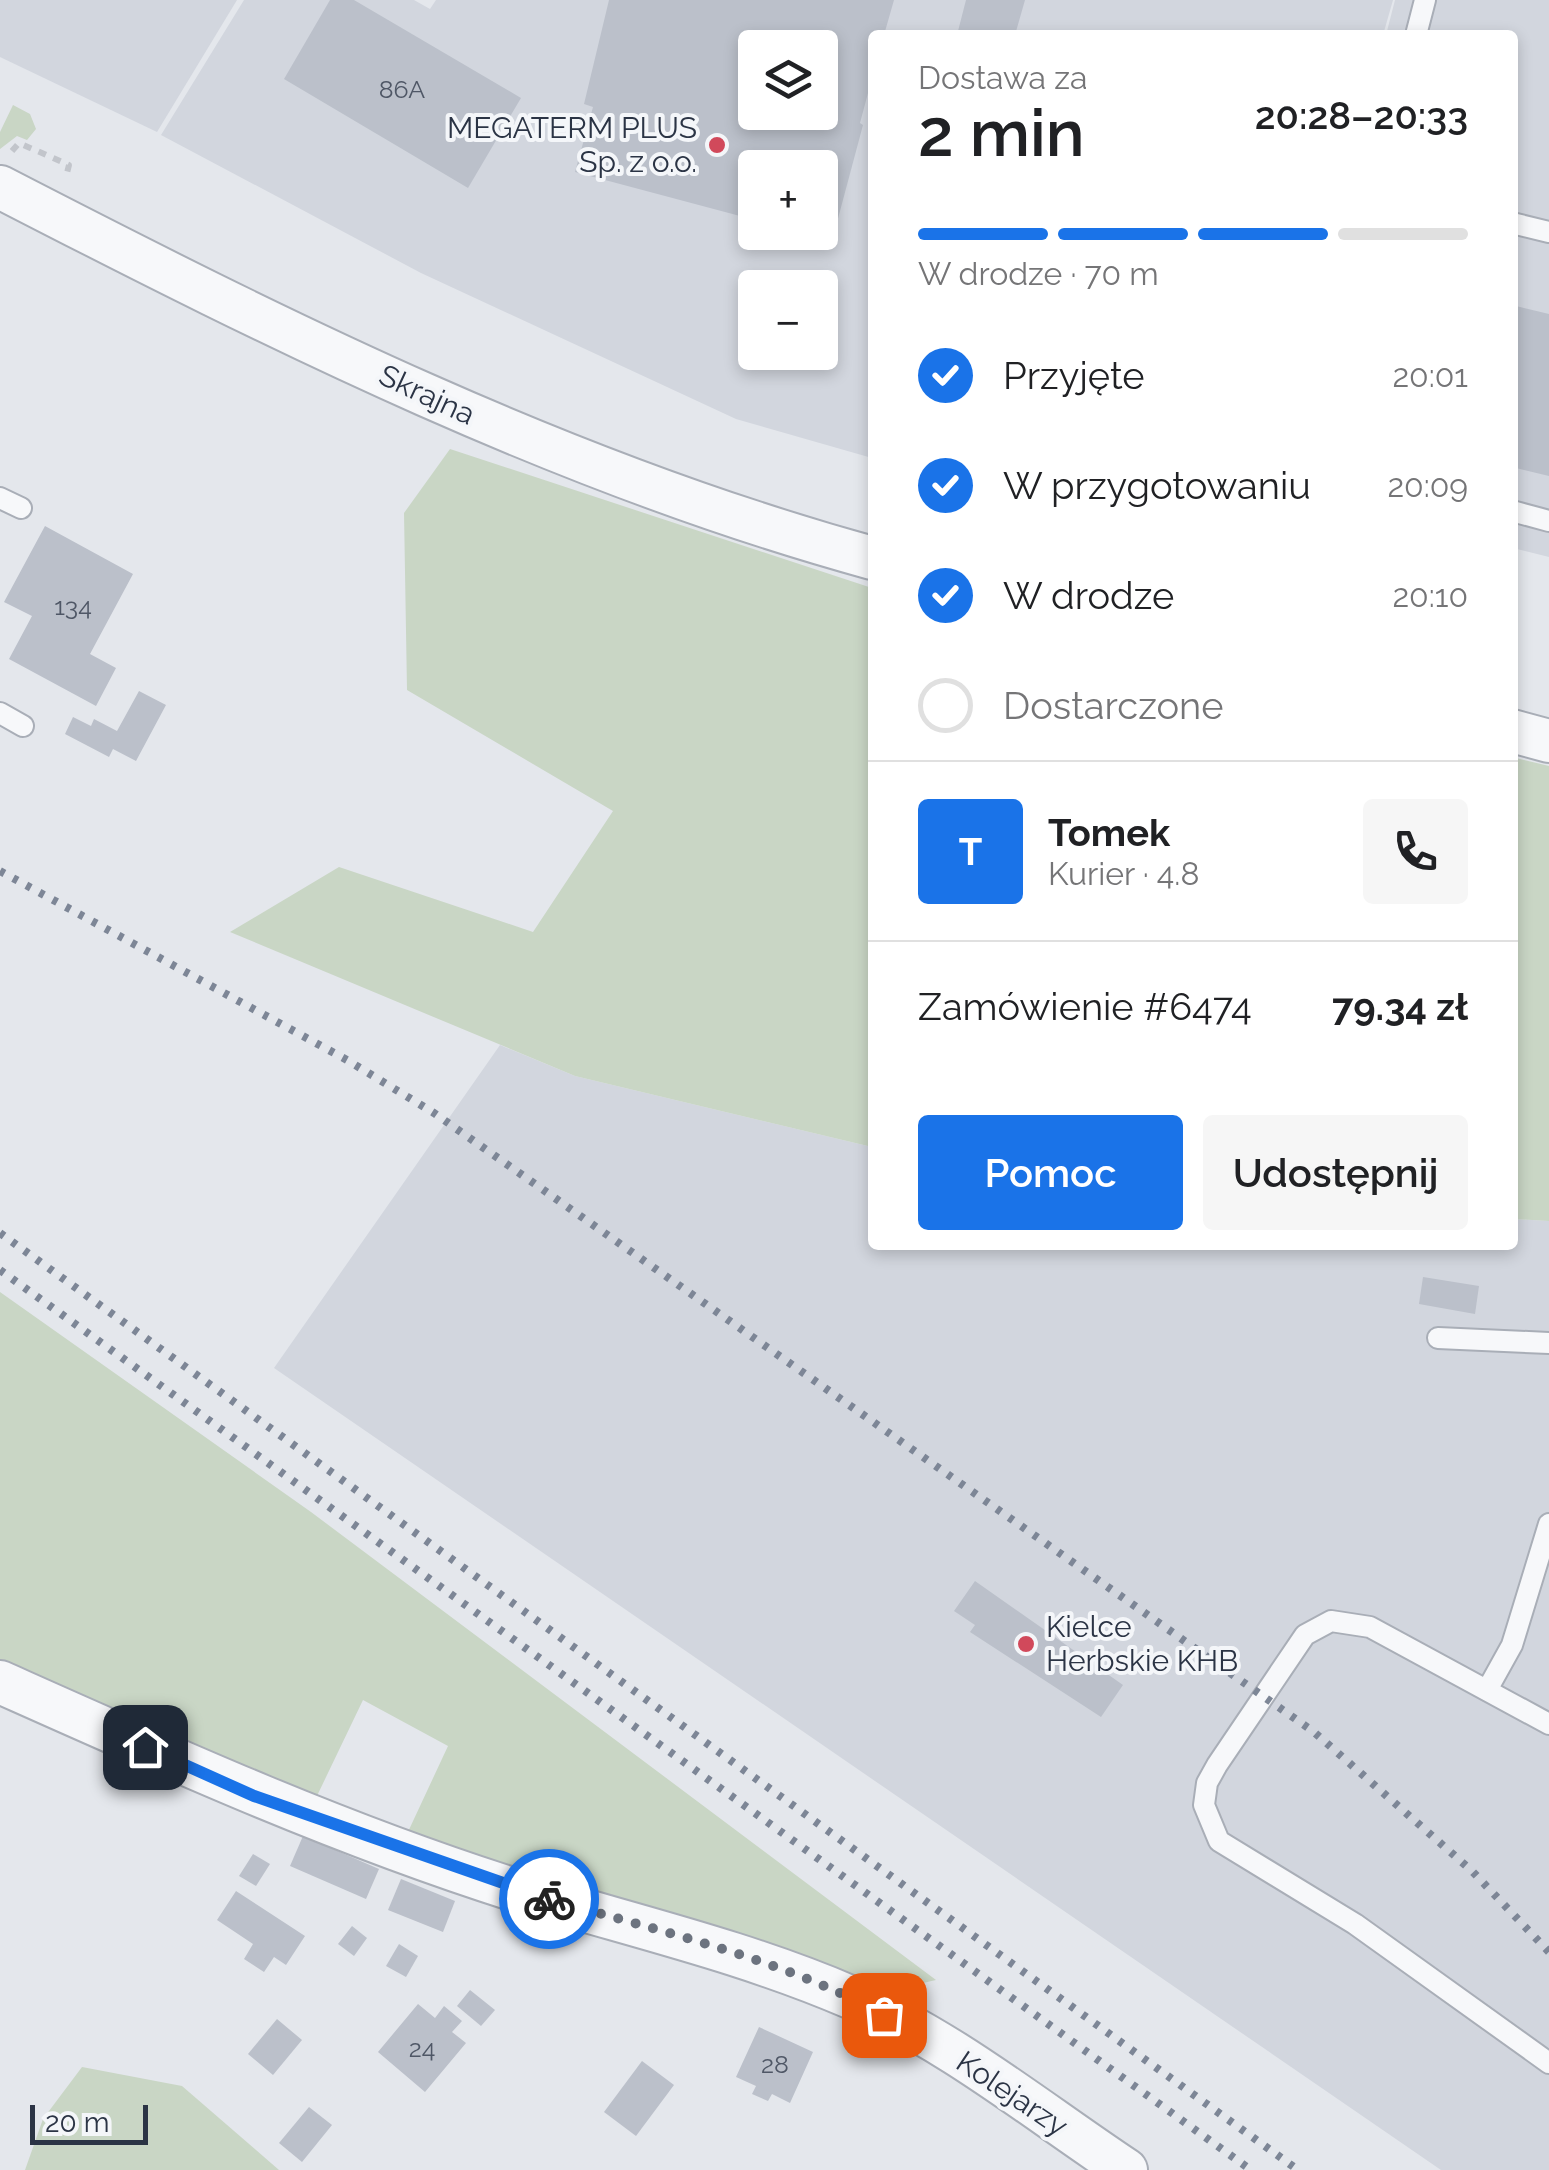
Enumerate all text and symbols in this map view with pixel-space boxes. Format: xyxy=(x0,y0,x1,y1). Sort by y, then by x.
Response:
map controls xyxy=(738,30,838,370)
button: layers xyxy=(738,30,838,130)
text: Dostawa za xyxy=(918,59,1087,96)
house number: 86A xyxy=(379,74,425,104)
text: 20:28–20:33 xyxy=(1255,93,1468,138)
text: 2 min xyxy=(918,95,1085,171)
place label: MEGATERM PLUS Sp. z o.o. xyxy=(447,110,697,179)
marker: MEGATERM PLUS Sp. z o.o. xyxy=(706,134,728,156)
button: + xyxy=(738,150,838,250)
text: W drodze · 70 m xyxy=(918,255,1159,292)
button: − xyxy=(738,270,838,370)
icon: check xyxy=(918,348,973,403)
text: Przyjęte xyxy=(1003,353,1145,398)
street label: Skrajna xyxy=(374,357,481,432)
text: 20:01 xyxy=(1392,357,1468,394)
icon: check xyxy=(918,458,973,513)
text: W przygotowaniu xyxy=(1003,463,1311,508)
text: 20:09 xyxy=(1387,467,1468,504)
icon: check xyxy=(918,568,973,623)
text: W drodze xyxy=(1003,573,1174,618)
text: 20:10 xyxy=(1392,577,1468,614)
house number: 134 xyxy=(54,591,92,621)
text: Dostarczone xyxy=(1003,683,1224,728)
button: phone xyxy=(1363,799,1468,904)
text: Tomek xyxy=(1048,810,1170,855)
text: T xyxy=(959,829,982,874)
text: Kurier · 4.8 xyxy=(1048,855,1199,892)
text: Zamówienie #6474 xyxy=(918,984,1252,1029)
text: 79.34 zł xyxy=(1332,984,1468,1029)
button: Pomoc xyxy=(918,1115,1183,1230)
button: Udostępnij xyxy=(1203,1115,1468,1230)
place label: Kielce Herbskie KHB xyxy=(1046,1609,1238,1678)
marker: Kielce Herbskie KHB xyxy=(1015,1633,1037,1655)
pin xyxy=(103,1705,188,1790)
icon: home xyxy=(118,1720,173,1775)
courier xyxy=(499,1849,599,1949)
icon: bike xyxy=(522,1872,577,1927)
pin xyxy=(842,1973,927,2058)
icon: bag xyxy=(857,1988,912,2043)
house number: 24 xyxy=(409,2033,435,2063)
street label: Kolejarzy xyxy=(950,2044,1075,2144)
house number: 28 xyxy=(761,2049,789,2079)
scale bar xyxy=(30,2100,148,2144)
text: 20 m xyxy=(45,2106,110,2139)

